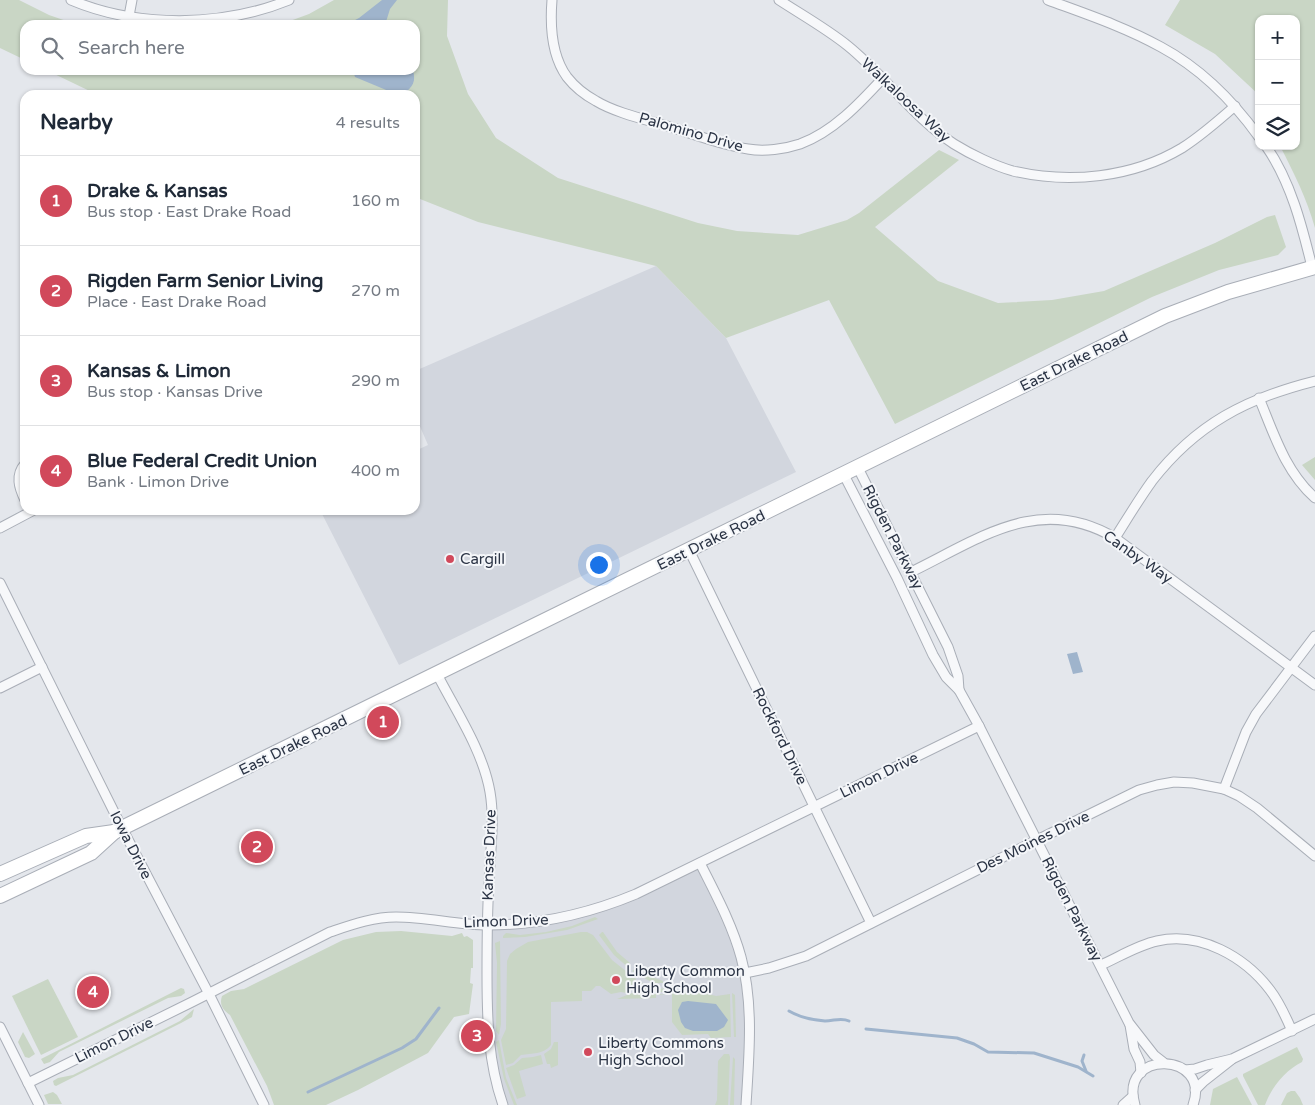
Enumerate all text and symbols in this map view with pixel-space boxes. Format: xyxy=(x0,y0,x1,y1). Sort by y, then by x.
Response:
map controls xyxy=(1255,15,1300,150)
button: + xyxy=(1255,15,1300,60)
search box xyxy=(20,20,420,75)
icon: search xyxy=(38,34,66,62)
text: Search here xyxy=(78,37,185,59)
street label: Walkaloosa Way xyxy=(858,54,954,146)
button: − xyxy=(1255,60,1300,105)
button: layers xyxy=(1255,105,1300,150)
street label: Palomino Drive xyxy=(637,109,745,155)
text: Nearby xyxy=(40,110,113,135)
text: 4 results xyxy=(336,113,400,133)
text: Drake & Kansas xyxy=(87,180,228,202)
text: 1 xyxy=(51,191,61,211)
text: 160 m xyxy=(351,191,400,211)
text: Bus stop · East Drake Road xyxy=(87,202,291,222)
text: Rigden Farm Senior Living xyxy=(87,270,324,292)
text: 2 xyxy=(51,281,61,301)
text: 270 m xyxy=(351,281,400,301)
text: Place · East Drake Road xyxy=(87,292,267,312)
street label: East Drake Road xyxy=(1017,327,1131,395)
text: Kansas & Limon xyxy=(87,360,231,382)
text: 3 xyxy=(51,371,61,391)
text: 290 m xyxy=(351,371,400,391)
text: Bus stop · Kansas Drive xyxy=(87,382,263,402)
text: Blue Federal Credit Union xyxy=(87,450,317,472)
text: 4 xyxy=(51,461,61,481)
text: 400 m xyxy=(351,461,400,481)
text: Bank · Limon Drive xyxy=(87,472,229,492)
street label: Rigden Parkway xyxy=(859,482,927,592)
street label: East Drake Road xyxy=(654,506,768,574)
street label: Canby Way xyxy=(1100,527,1176,587)
place label: Cargill xyxy=(460,550,505,568)
your location xyxy=(586,552,612,578)
marker: Cargill xyxy=(444,553,456,565)
street label: Rockford Drive xyxy=(749,684,811,788)
pin: 1 xyxy=(367,703,399,741)
street label: East Drake Road xyxy=(236,711,350,779)
street label: Limon Drive xyxy=(837,748,921,802)
street label: Des Moines Drive xyxy=(974,807,1092,877)
street label: Iowa Drive xyxy=(106,808,156,882)
street label: Kansas Drive xyxy=(478,809,500,901)
pin: 2 xyxy=(241,828,273,866)
street label: Rigden Parkway xyxy=(1038,854,1106,964)
street label: Limon Drive xyxy=(463,911,549,931)
place label: Liberty Common High School xyxy=(626,962,745,997)
pin: 4 xyxy=(77,973,109,1011)
marker: Liberty Common High School xyxy=(610,974,622,986)
street label: Limon Drive xyxy=(72,1013,156,1067)
pin: 3 xyxy=(461,1017,493,1055)
place label: Liberty Commons High School xyxy=(598,1034,724,1069)
marker: Liberty Commons High School xyxy=(582,1046,594,1058)

